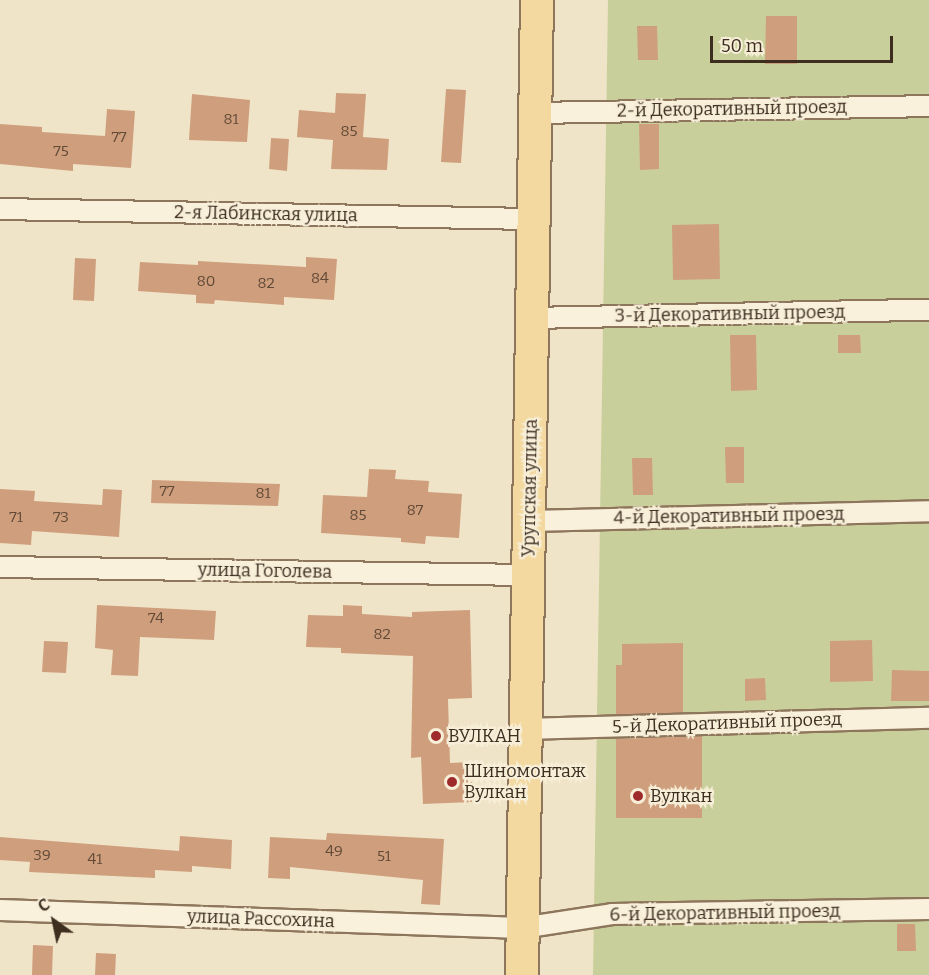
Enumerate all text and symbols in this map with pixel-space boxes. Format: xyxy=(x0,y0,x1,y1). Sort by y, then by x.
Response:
scale bar xyxy=(713,24,896,62)
text: 50 m xyxy=(721,35,763,57)
street label: 2-й Декоративный проезд xyxy=(617,96,847,122)
house number: 81 xyxy=(223,111,239,129)
house number: 85 xyxy=(340,123,358,141)
house number: 77 xyxy=(111,129,127,147)
house number: 75 xyxy=(53,143,69,161)
street label: 2-я Лабинская улица xyxy=(174,202,358,226)
house number: 84 xyxy=(311,270,329,288)
house number: 80 xyxy=(197,273,215,291)
house number: 82 xyxy=(257,275,275,293)
street label: 3-й Декоративный проезд xyxy=(615,301,845,327)
street label: Урупская улица xyxy=(518,419,542,557)
house number: 77 xyxy=(159,483,175,501)
house number: 81 xyxy=(255,485,271,503)
house number: 87 xyxy=(407,502,423,520)
street label: 4-й Декоративный проезд xyxy=(613,503,845,529)
house number: 85 xyxy=(349,507,367,525)
house number: 71 xyxy=(9,509,23,527)
house number: 73 xyxy=(53,509,69,527)
street label: улица Гоголева xyxy=(198,559,332,583)
house number: 74 xyxy=(148,610,164,628)
house number: 82 xyxy=(373,626,391,644)
street label: 5-й Декоративный проезд xyxy=(612,708,842,738)
place label: ВУЛКАН xyxy=(448,725,521,747)
marker: ВУЛКАН xyxy=(429,729,443,743)
place label: Шиномонтаж Вулкан xyxy=(464,761,586,804)
marker: Шиномонтаж Вулкан xyxy=(445,775,459,789)
place label: Вулкан xyxy=(650,785,712,807)
marker: Вулкан xyxy=(631,789,645,803)
house number: 49 xyxy=(325,843,343,861)
house number: 39 xyxy=(33,847,51,865)
house number: 51 xyxy=(377,848,391,866)
house number: 41 xyxy=(88,851,102,869)
north arrow xyxy=(24,891,84,951)
text: С xyxy=(35,895,53,916)
street label: 6-й Декоративный проезд xyxy=(609,900,841,926)
street label: улица Рассохина xyxy=(187,906,335,932)

